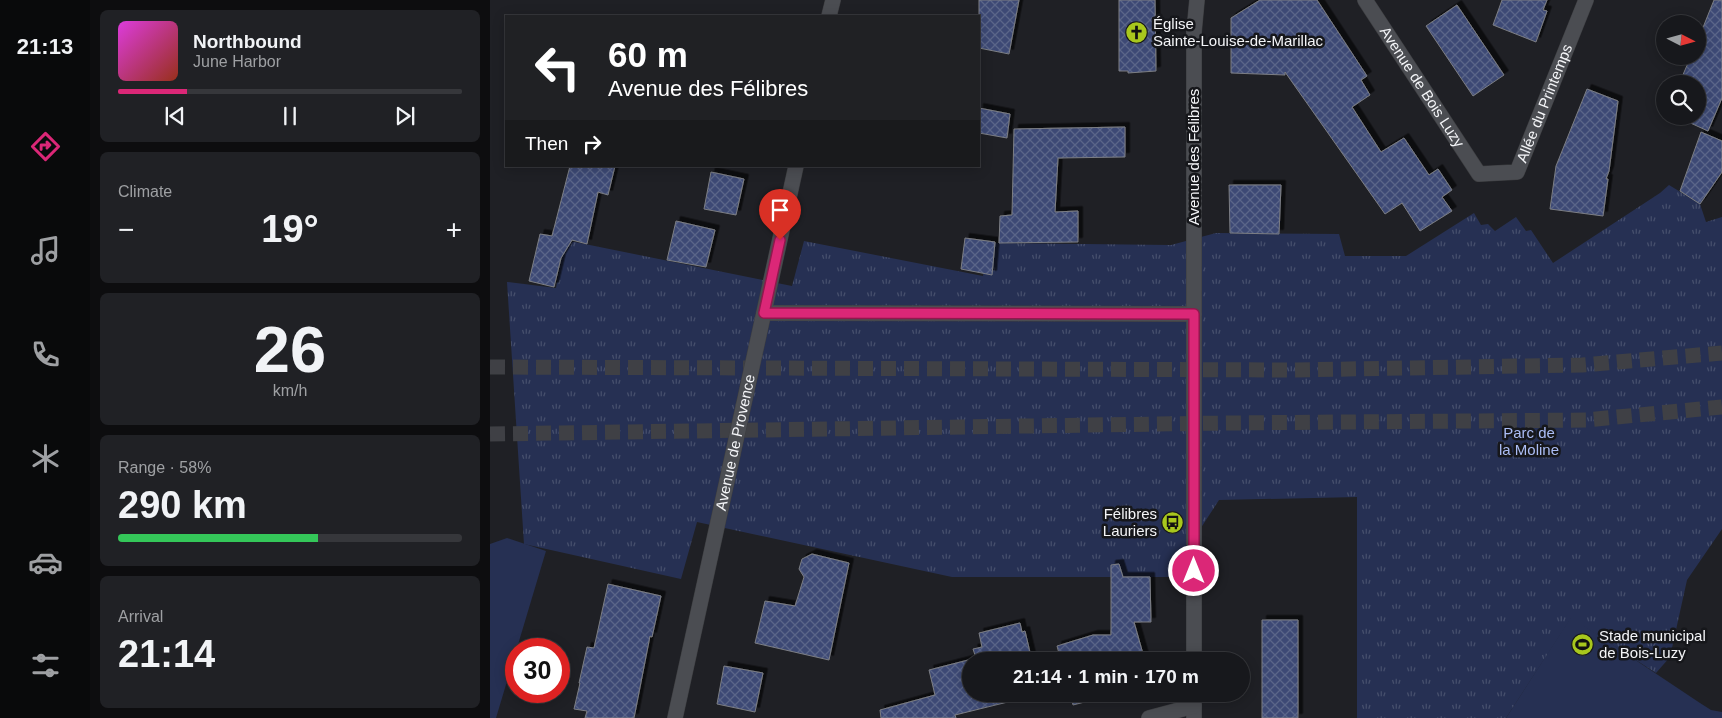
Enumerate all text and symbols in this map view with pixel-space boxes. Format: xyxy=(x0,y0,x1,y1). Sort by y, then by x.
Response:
place label: Église Sainte-Louise-de-Marillac xyxy=(1153,15,1324,49)
north arrow xyxy=(1656,15,1706,65)
map controls xyxy=(1656,15,1706,125)
church icon: Église Sainte-Louise-de-Marillac xyxy=(1125,21,1149,45)
street label: Avenue de Bois Luzy xyxy=(1377,23,1468,151)
text: Northbound xyxy=(193,31,302,52)
text: 21:13 xyxy=(17,34,73,59)
icon: left xyxy=(525,35,590,100)
text: 60 m xyxy=(608,35,688,74)
street label: Allée du Printemps xyxy=(1513,42,1575,165)
text: June Harbor xyxy=(193,53,281,70)
button: search xyxy=(1656,75,1706,125)
text: Avenue des Félibres xyxy=(608,76,808,101)
street label: Avenue des Félibres xyxy=(1185,89,1202,225)
icon: previous xyxy=(161,102,189,130)
icon: pause xyxy=(276,102,304,130)
icon: next xyxy=(391,102,419,130)
icon: directions xyxy=(28,129,63,164)
icon: right xyxy=(578,130,606,158)
text: Then xyxy=(525,133,568,154)
text: Climate xyxy=(118,183,172,200)
pin xyxy=(759,189,801,240)
icon: arrive xyxy=(766,196,794,224)
text: 19° xyxy=(261,208,319,250)
text: − xyxy=(118,214,134,245)
text: + xyxy=(446,214,462,245)
icon: music xyxy=(28,233,63,268)
text: 26 xyxy=(254,313,326,386)
icon: phone xyxy=(28,337,63,372)
street label: Avenue de Provence xyxy=(712,373,758,512)
text: km/h xyxy=(273,382,307,399)
park label: Parc de la Moline xyxy=(1499,424,1559,458)
icon: climate xyxy=(28,441,63,476)
text: Range · 58% xyxy=(118,459,211,476)
text: 290 km xyxy=(118,484,247,526)
place label: Félibres Lauriers xyxy=(1103,505,1157,539)
bus stop icon: Félibres Lauriers xyxy=(1161,511,1185,535)
position arrow xyxy=(1167,544,1219,596)
icon: car xyxy=(28,545,63,580)
text: Arrival xyxy=(118,608,163,625)
place label: Stade municipal de Bois-Luzy xyxy=(1599,627,1706,661)
text: 21:14 xyxy=(118,633,215,675)
sports icon: Stade municipal de Bois-Luzy xyxy=(1571,633,1595,657)
speed limit sign: 30 xyxy=(505,638,570,703)
icon: filters xyxy=(28,648,63,683)
text: 21:14 · 1 min · 170 m xyxy=(1013,666,1199,687)

